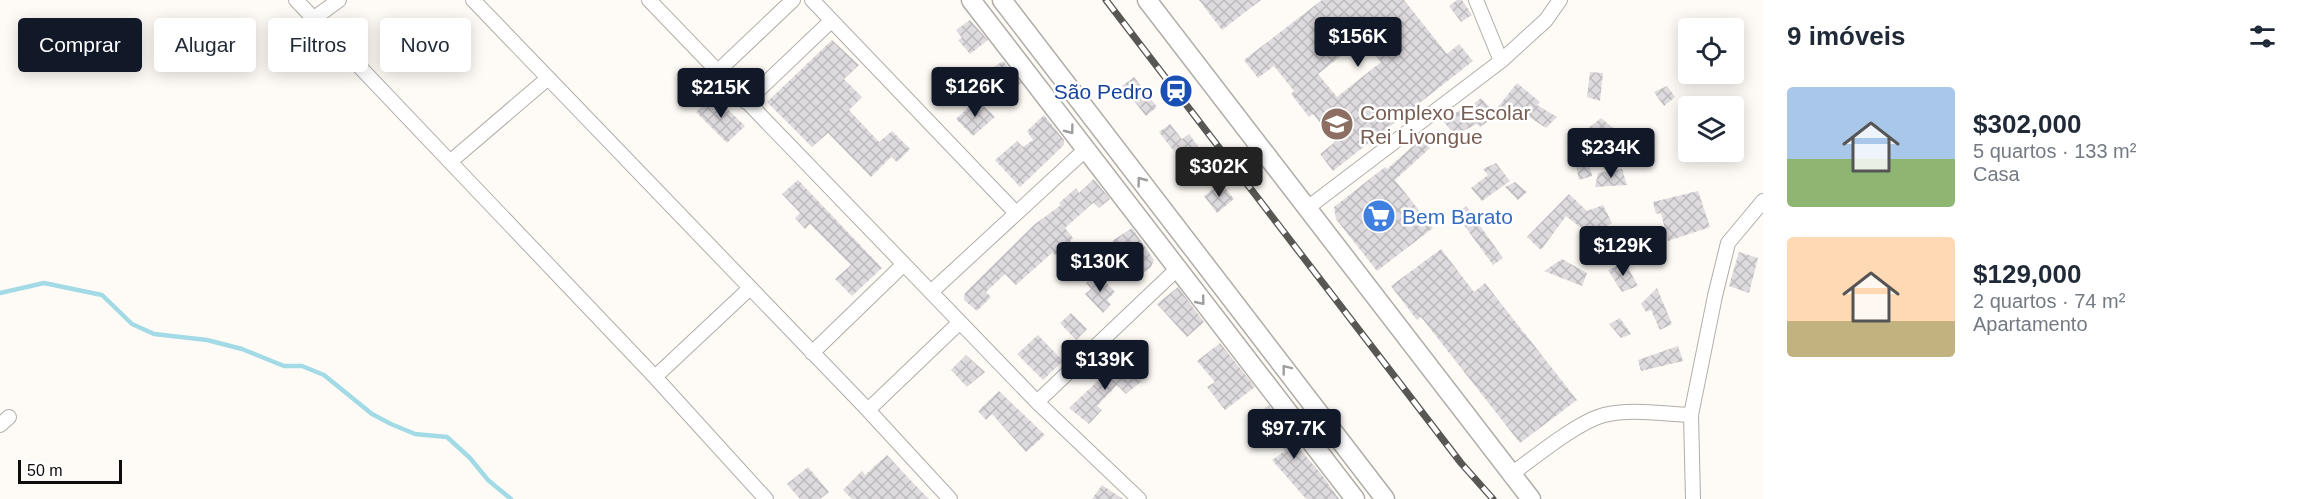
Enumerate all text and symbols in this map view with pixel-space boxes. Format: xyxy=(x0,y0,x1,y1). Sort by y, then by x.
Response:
pin: $156K xyxy=(1316,17,1400,68)
chip: Comprar xyxy=(18,18,142,72)
chip: Alugar xyxy=(154,18,256,72)
chip: Filtros xyxy=(268,18,368,72)
chip: Novo xyxy=(380,18,471,72)
map controls xyxy=(1678,18,1744,162)
button: locate xyxy=(1678,18,1744,84)
icon: filters xyxy=(2246,20,2279,53)
text: 9 imóveis xyxy=(1787,21,1906,51)
text: $156K xyxy=(1329,25,1387,47)
pin: $126K xyxy=(933,67,1017,118)
pin: $215K xyxy=(679,68,763,119)
station icon: São Pedro xyxy=(1158,73,1194,109)
text: $126K xyxy=(946,75,1004,97)
text: $215K xyxy=(692,76,750,98)
place label: São Pedro xyxy=(1054,80,1153,103)
button: layers xyxy=(1678,96,1744,162)
place label: Complexo Escolar Rei Livongue xyxy=(1360,101,1530,148)
school or university icon: Complexo Escolar Rei Livongue xyxy=(1319,106,1355,142)
text: $302,000 xyxy=(1973,109,2081,139)
icon: home xyxy=(1835,111,1907,183)
one-way arrow xyxy=(1062,124,1073,135)
pin: $234K xyxy=(1569,128,1653,179)
text: $234K xyxy=(1582,136,1640,158)
text: 5 quartos · 133 m² xyxy=(1973,140,2136,162)
pin: $302K xyxy=(1177,147,1261,198)
text: $302K xyxy=(1190,155,1248,177)
text: Casa xyxy=(1973,163,2020,185)
one-way arrow xyxy=(1138,177,1149,188)
supermarket icon: Bem Barato xyxy=(1361,198,1397,234)
place label: Bem Barato xyxy=(1402,205,1513,228)
pin: $129K xyxy=(1581,226,1665,277)
text: $129K xyxy=(1594,234,1652,256)
pin: $130K xyxy=(1058,242,1142,293)
text: $130K xyxy=(1071,250,1129,272)
text: $129,000 xyxy=(1973,259,2081,289)
icon: home xyxy=(1835,261,1907,333)
text: 2 quartos · 74 m² xyxy=(1973,290,2125,312)
one-way arrow xyxy=(1194,295,1205,306)
text: Apartamento xyxy=(1973,313,2088,335)
pin: $139K xyxy=(1063,340,1147,391)
text: $139K xyxy=(1076,348,1134,370)
one-way arrow xyxy=(1282,365,1293,376)
pin: $97.7K xyxy=(1245,409,1343,460)
text: $97.7K xyxy=(1262,417,1326,439)
scale bar xyxy=(18,457,122,484)
text: 50 m xyxy=(27,462,63,479)

